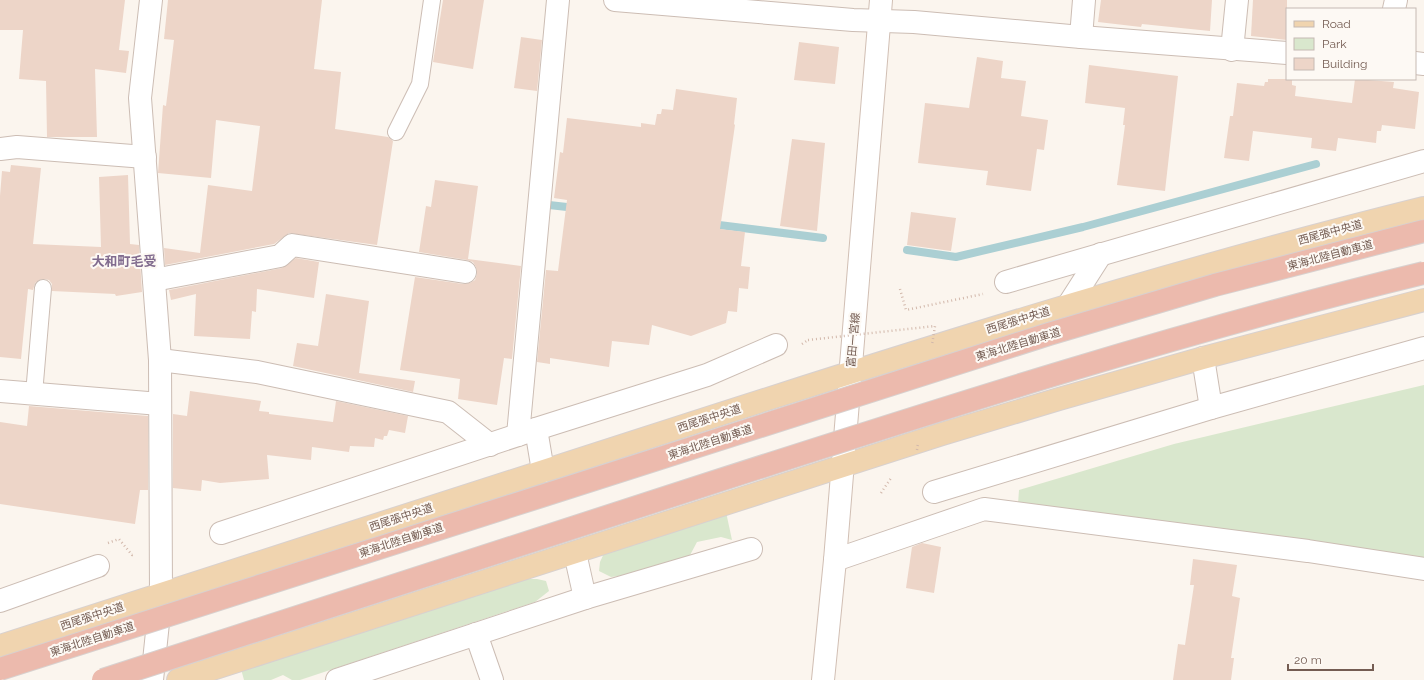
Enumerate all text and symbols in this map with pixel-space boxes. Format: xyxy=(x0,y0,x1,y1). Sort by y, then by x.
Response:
legend xyxy=(1286,8,1416,80)
text: Road xyxy=(1322,17,1351,31)
text: Park xyxy=(1322,37,1347,51)
text: Building xyxy=(1322,57,1368,71)
street label: 西尾張中央道 xyxy=(1297,218,1364,247)
street label: 東海北陸自動車道 xyxy=(1286,238,1374,273)
district label: 大和町毛受 xyxy=(91,254,157,269)
street label: 西尾張中央道 xyxy=(985,305,1052,336)
street label: 富田一宮線 xyxy=(845,312,862,368)
street label: 東海北陸自動車道 xyxy=(974,325,1062,364)
street label: 西尾張中央道 xyxy=(676,402,743,435)
street label: 東海北陸自動車道 xyxy=(666,423,754,462)
street label: 西尾張中央道 xyxy=(368,501,435,534)
street label: 東海北陸自動車道 xyxy=(357,521,445,560)
street label: 西尾張中央道 xyxy=(59,600,126,633)
street label: 東海北陸自動車道 xyxy=(48,620,136,659)
scale bar xyxy=(1288,646,1373,672)
text: 20 m xyxy=(1294,653,1322,667)

